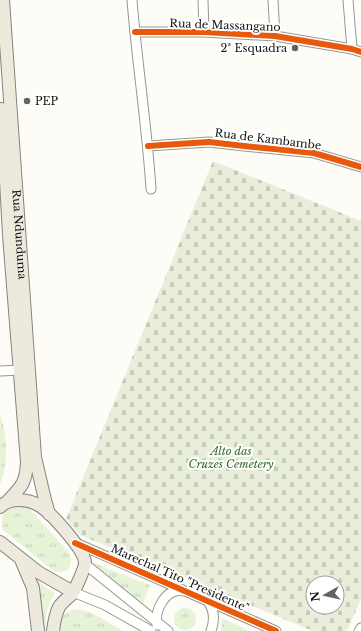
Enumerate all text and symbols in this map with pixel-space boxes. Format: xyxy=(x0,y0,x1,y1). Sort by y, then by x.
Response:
street label: Rua de Massangano xyxy=(169,16,281,34)
place label: 2ª Esquadra xyxy=(221,41,288,55)
marker: 2ª Esquadra xyxy=(290,43,300,53)
place label: PEP xyxy=(35,94,59,108)
marker: PEP xyxy=(22,96,32,106)
street label: Rua de Kambambe xyxy=(214,126,322,152)
street label: Rua Ndunduma xyxy=(9,189,30,281)
park label: Alto das Cruzes Cemetery xyxy=(189,444,274,471)
street label: Marechal Tito "Presidente" xyxy=(109,541,251,615)
north arrow xyxy=(305,575,345,615)
text: N xyxy=(307,590,323,602)

